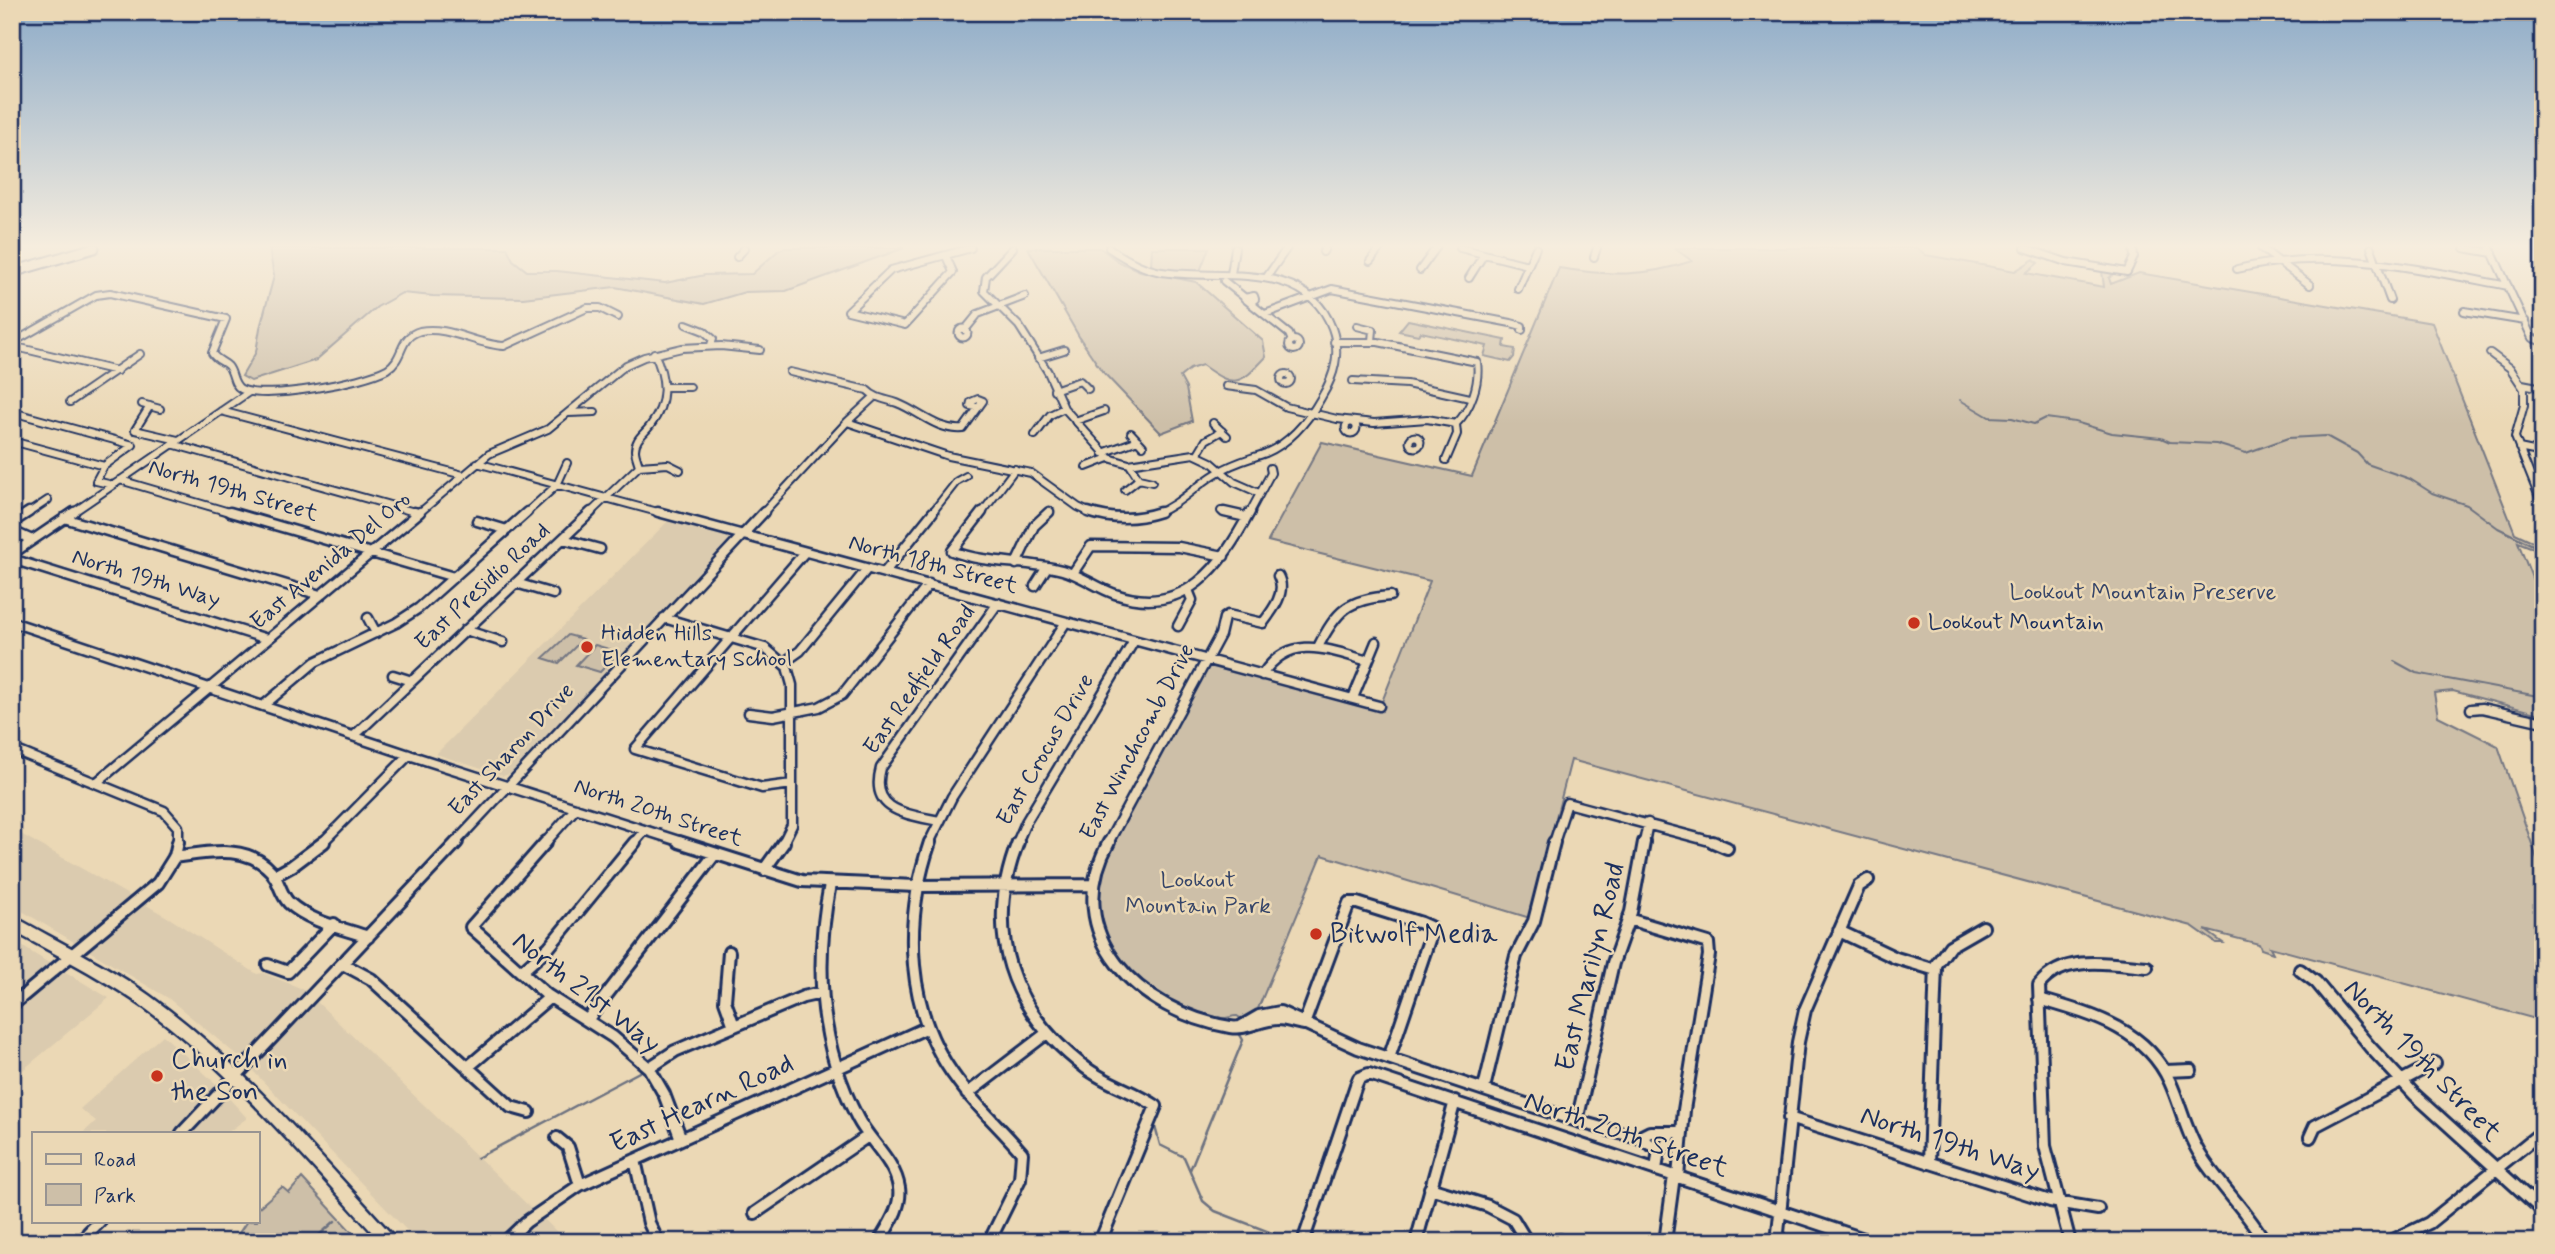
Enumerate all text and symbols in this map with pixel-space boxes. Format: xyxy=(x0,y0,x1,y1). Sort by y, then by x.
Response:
street label: North 19th Street xyxy=(145,452,322,530)
street label: East Avenida Del Oro xyxy=(245,485,417,637)
street label: East Presidio Road xyxy=(409,517,557,657)
street label: North 18th Street xyxy=(845,528,1021,602)
street label: North 19th Way xyxy=(68,542,224,616)
park label: Lookout Mountain Preserve xyxy=(2010,578,2277,608)
street label: East Redfield Road xyxy=(857,599,983,761)
place label: Lookout Mountain xyxy=(1928,608,2104,638)
marker: Lookout Mountain xyxy=(1906,615,1922,631)
place label: Hidden Hills Elementary School xyxy=(601,619,792,675)
marker: Hidden Hills Elementary School xyxy=(579,639,595,655)
street label: East Winchcomb Drive xyxy=(1074,639,1202,845)
street label: East Crocus Drive xyxy=(990,669,1102,831)
street label: East Sharon Drive xyxy=(442,677,582,823)
street label: North 20th Street xyxy=(570,772,747,855)
street label: East Marilyn Road xyxy=(1547,859,1635,1075)
park label: Lookout Mountain Park xyxy=(1125,866,1271,922)
place label: Bitwolf Media xyxy=(1330,916,1498,953)
street label: North 21st Way xyxy=(504,923,668,1063)
marker: Bitwolf Media xyxy=(1308,926,1324,942)
street label: North 19th Street xyxy=(2335,972,2510,1151)
place label: Church in the Son xyxy=(171,1042,288,1111)
street label: East Hearn Road xyxy=(604,1045,800,1163)
marker: Church in the Son xyxy=(149,1068,165,1084)
street label: North 20th Street xyxy=(1519,1083,1733,1187)
street label: North 19th Way xyxy=(1855,1098,2045,1190)
legend xyxy=(32,1132,259,1222)
text: Road xyxy=(94,1146,136,1174)
text: Park xyxy=(94,1182,136,1210)

